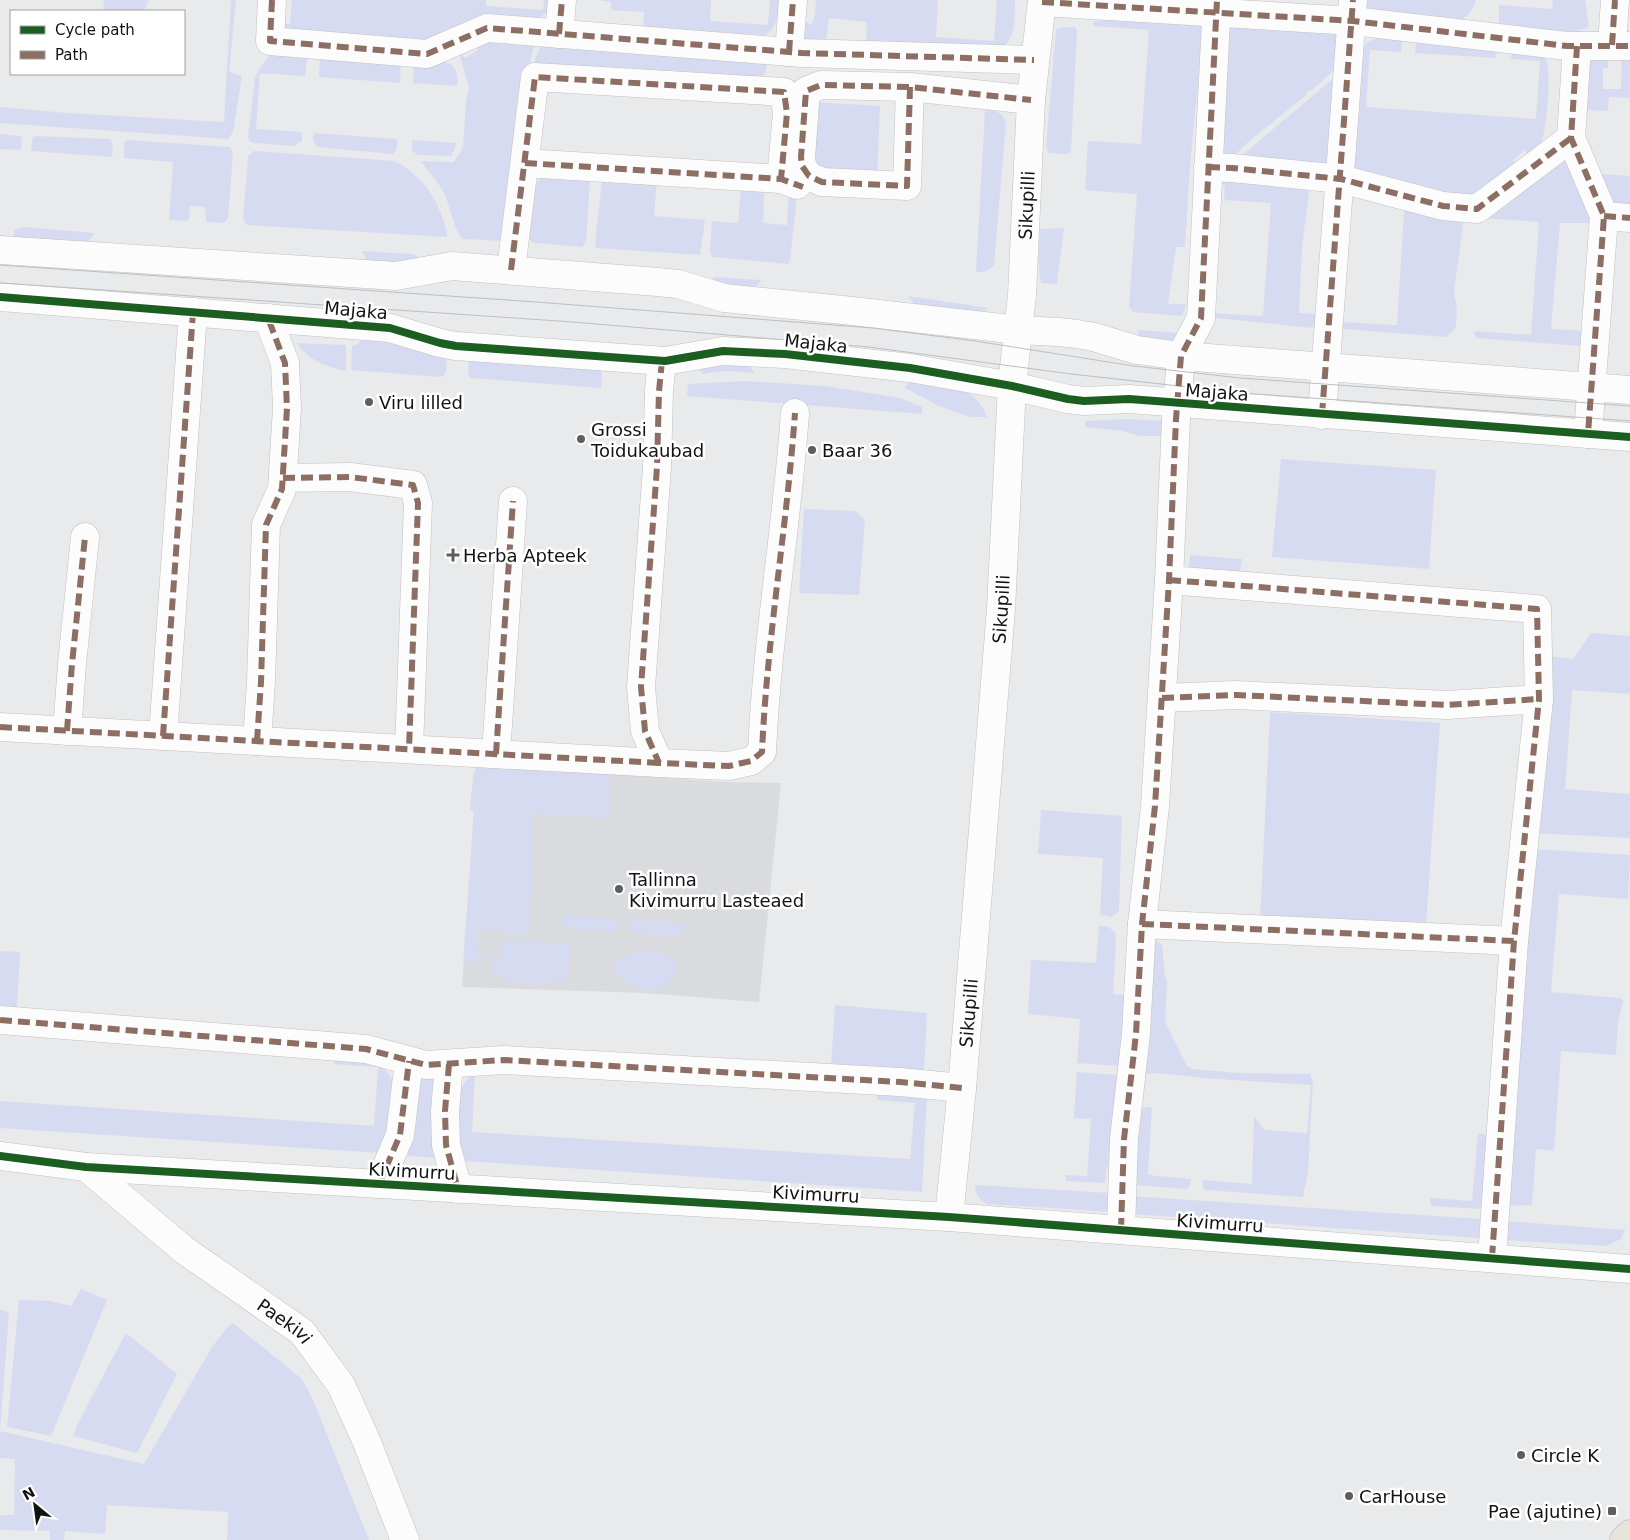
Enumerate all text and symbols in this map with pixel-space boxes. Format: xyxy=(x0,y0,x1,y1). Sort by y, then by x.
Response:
legend xyxy=(10,10,185,75)
text: Cycle path xyxy=(55,21,135,39)
text: Path xyxy=(55,46,88,64)
street label: Sikupilli xyxy=(1014,170,1038,240)
street label: Majaka xyxy=(323,297,389,323)
street label: Majaka xyxy=(783,329,849,357)
street label: Majaka xyxy=(1184,379,1250,405)
place label: Viru lilled xyxy=(379,392,463,413)
marker: Viru lilled xyxy=(363,396,375,408)
place label: Grossi Toidukaubad xyxy=(590,419,704,461)
marker: Grossi Toidukaubad xyxy=(575,433,587,445)
place label: Baar 36 xyxy=(822,440,892,461)
marker: Baar 36 xyxy=(806,444,818,456)
place label: Herba Apteek xyxy=(463,545,587,566)
marker: Herba Apteek xyxy=(447,549,459,561)
street label: Sikupilli xyxy=(988,574,1013,645)
place label: Tallinna Kivimurru Lasteaed xyxy=(628,869,804,911)
marker: Tallinna Kivimurru Lasteaed xyxy=(613,883,625,895)
street label: Sikupilli xyxy=(955,978,981,1048)
street label: Kivimurru xyxy=(368,1158,456,1184)
street label: Kivimurru xyxy=(772,1181,860,1207)
street label: Kivimurru xyxy=(1176,1209,1264,1237)
street label: Paekivi xyxy=(254,1294,317,1348)
place label: Circle K xyxy=(1531,1445,1600,1466)
marker: Circle K xyxy=(1515,1449,1527,1461)
north arrow xyxy=(10,1480,60,1530)
text: N xyxy=(20,1484,38,1503)
place label: CarHouse xyxy=(1359,1486,1446,1507)
marker: CarHouse xyxy=(1343,1490,1355,1502)
place label: Pae (ajutine) xyxy=(1488,1501,1602,1522)
marker: Pae (ajutine) xyxy=(1606,1505,1618,1517)

